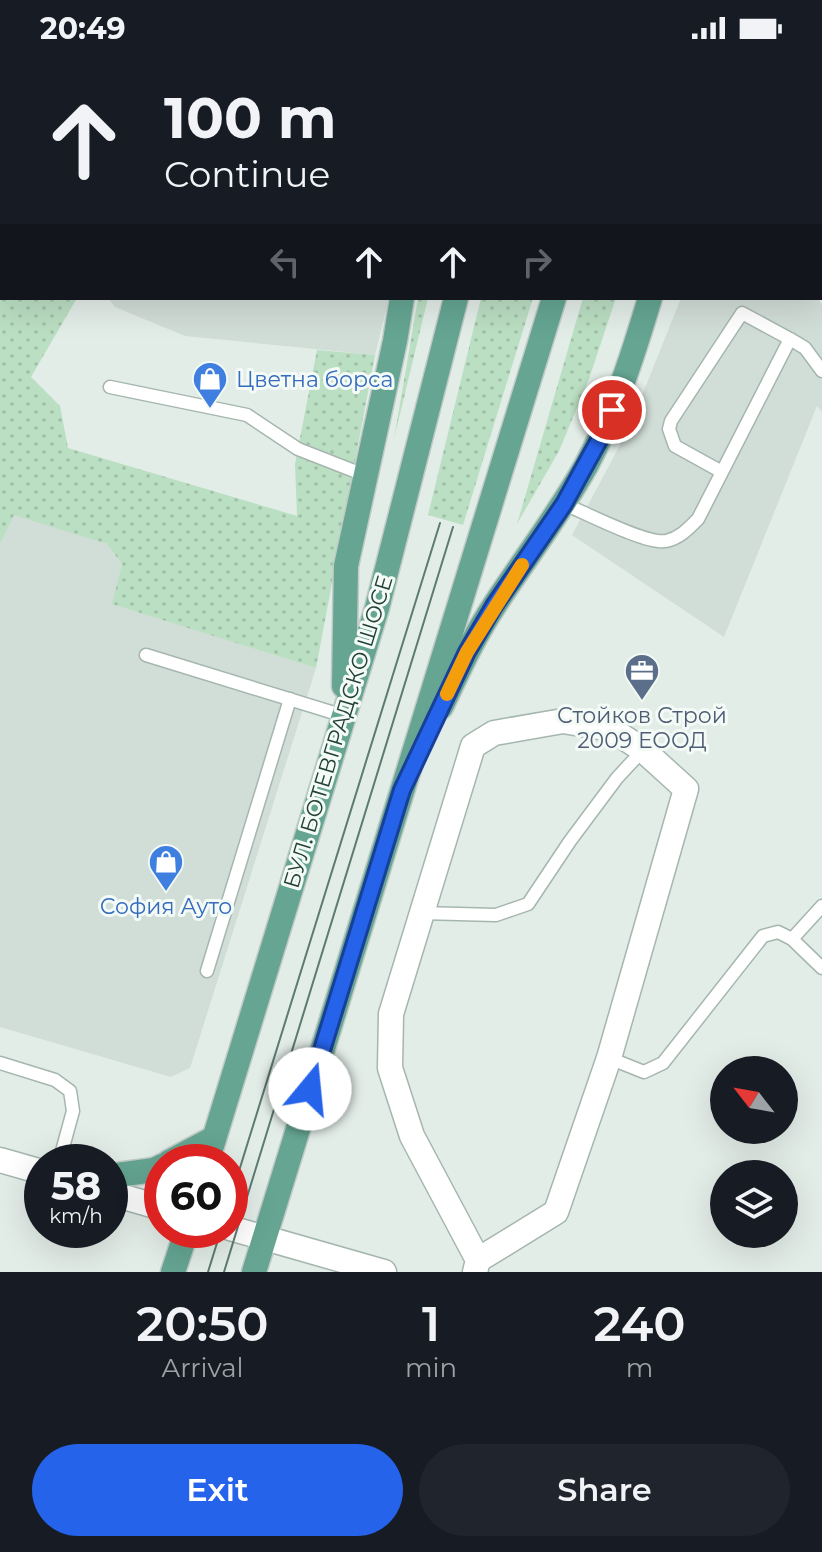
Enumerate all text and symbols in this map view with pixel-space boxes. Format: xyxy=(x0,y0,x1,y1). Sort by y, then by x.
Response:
text: 20:49 xyxy=(40,10,126,47)
text: 100 m xyxy=(164,84,337,152)
icon: ahead xyxy=(32,88,136,192)
text: Continue xyxy=(164,152,330,196)
icon: left xyxy=(263,240,307,284)
icon: ahead xyxy=(347,240,391,284)
icon: ahead xyxy=(431,240,475,284)
icon: right xyxy=(515,240,559,284)
shop icon: Цветна борса xyxy=(191,360,229,410)
place label: Цветна борса xyxy=(236,366,393,393)
pin xyxy=(578,376,646,444)
icon: arrive xyxy=(590,388,634,432)
street label: БУЛ. БОТЕВГРАДСКО ШОСЕ xyxy=(278,573,398,891)
office icon: Стойков Строй 2009 ЕООД xyxy=(623,652,661,702)
place label: Стойков Строй 2009 ЕООД xyxy=(557,702,727,754)
shop icon: София Ауто xyxy=(147,843,185,893)
place label: София Ауто xyxy=(100,893,232,920)
position arrow xyxy=(268,1047,352,1131)
north arrow xyxy=(710,1056,798,1144)
map controls xyxy=(710,1056,798,1248)
speed limit sign: 60 xyxy=(144,1144,248,1248)
button: layers xyxy=(710,1160,798,1248)
text: 58 xyxy=(51,1161,101,1210)
text: km/h xyxy=(49,1204,103,1228)
text: 20:50 xyxy=(136,1295,269,1353)
text: 1 xyxy=(422,1295,440,1353)
text: 240 xyxy=(593,1295,686,1353)
text: Arrival xyxy=(161,1352,244,1384)
text: min xyxy=(405,1352,457,1384)
text: m xyxy=(626,1352,653,1384)
button: Exit xyxy=(32,1444,403,1536)
button: Share xyxy=(419,1444,790,1536)

